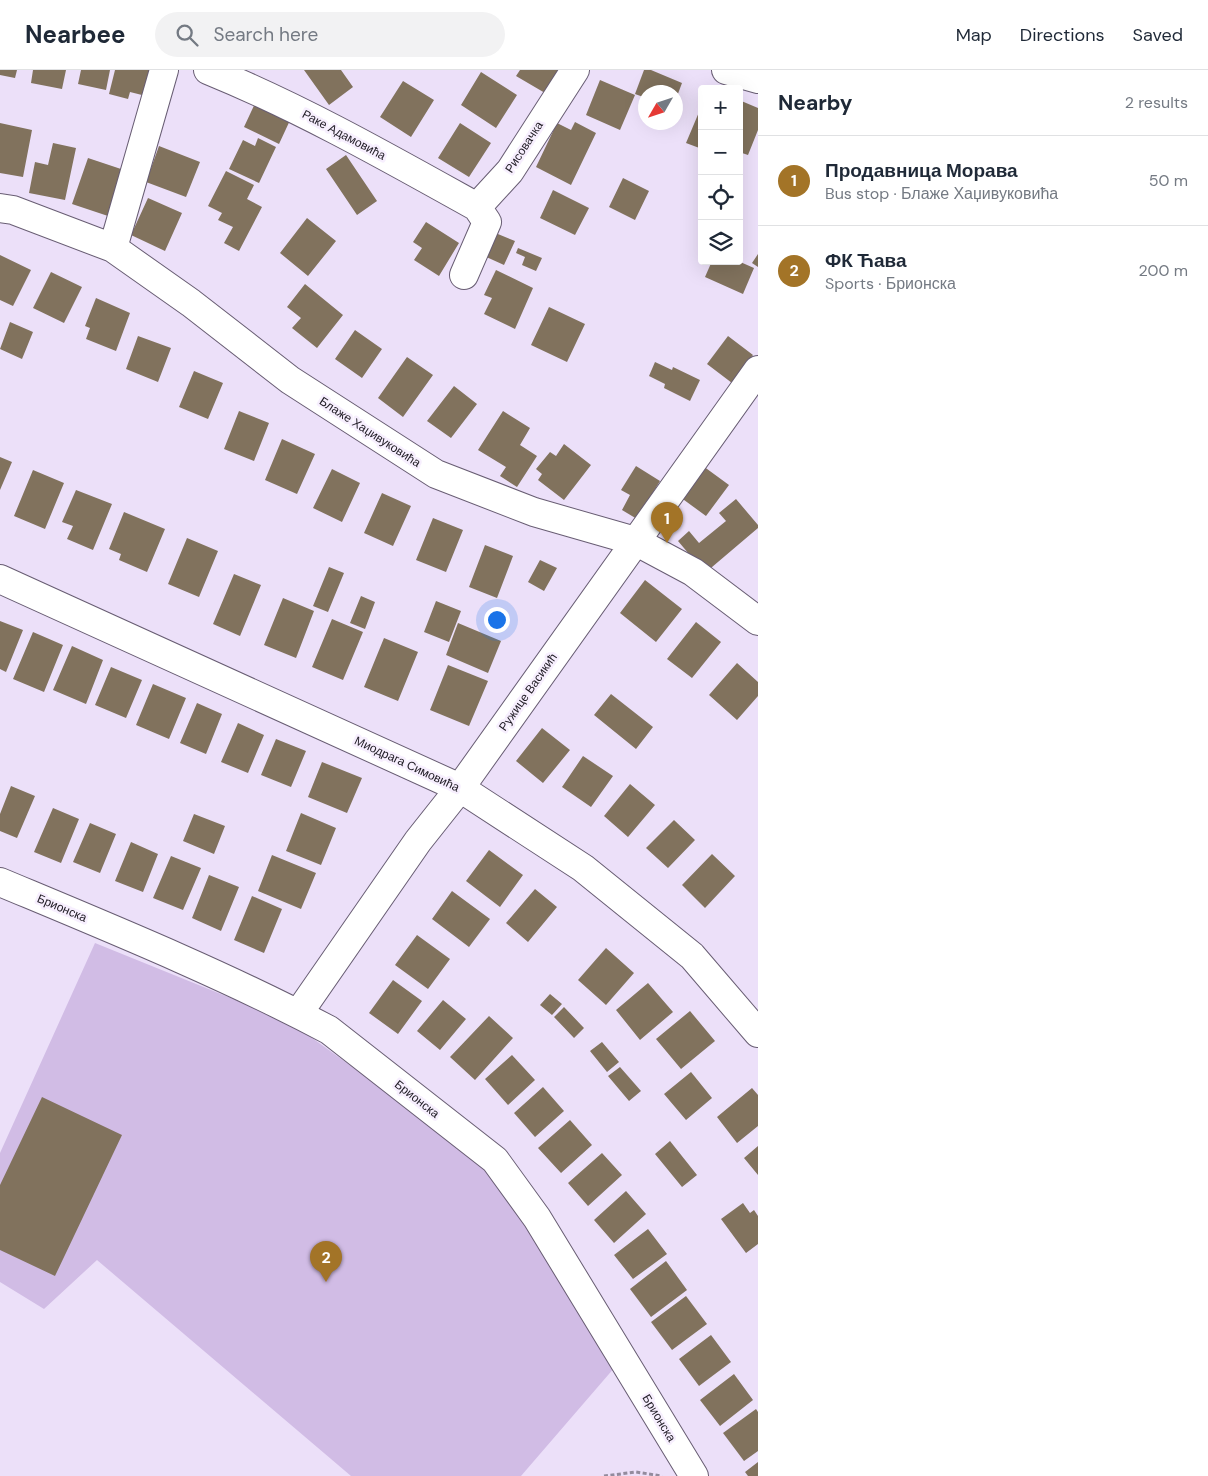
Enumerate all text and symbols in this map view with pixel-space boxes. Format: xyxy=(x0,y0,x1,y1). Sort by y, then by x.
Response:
search box xyxy=(155,12,505,57)
text: Nearbee xyxy=(25,19,125,50)
icon: search xyxy=(173,21,201,49)
text: Search here xyxy=(213,22,318,47)
text: Map xyxy=(956,23,992,47)
text: Directions xyxy=(1020,23,1105,47)
text: Saved xyxy=(1133,23,1183,47)
north arrow xyxy=(638,85,683,130)
map controls xyxy=(698,85,743,265)
button: + xyxy=(698,85,743,130)
text: Nearby xyxy=(778,89,852,117)
text: 2 results xyxy=(1125,92,1188,113)
street label: Раке Адамовића xyxy=(299,106,389,164)
street label: Рисовачка xyxy=(501,118,547,176)
button: − xyxy=(698,130,743,175)
text: Продавница Морава xyxy=(825,158,1018,183)
text: 1 xyxy=(791,170,797,191)
text: 50 m xyxy=(1149,170,1188,191)
button: locate xyxy=(698,175,743,220)
text: Bus stop · Блаже Хаџивуковића xyxy=(825,183,1058,204)
button: layers xyxy=(698,220,743,265)
text: ФК Ћава xyxy=(825,248,906,273)
text: 2 xyxy=(789,260,799,281)
text: 200 m xyxy=(1139,260,1188,281)
text: Sports · Брионска xyxy=(825,273,956,294)
street label: Блаже Хаџивуковића xyxy=(316,393,424,471)
pin: 1 xyxy=(651,502,683,543)
your location xyxy=(484,607,510,633)
street label: Ружице Васикић xyxy=(495,650,561,734)
street label: Миодрага Симовића xyxy=(352,733,462,796)
street label: Брионска xyxy=(35,890,90,926)
street label: Брионска xyxy=(391,1076,443,1122)
pin: 2 xyxy=(310,1241,342,1282)
street label: Брионска xyxy=(639,1391,680,1445)

